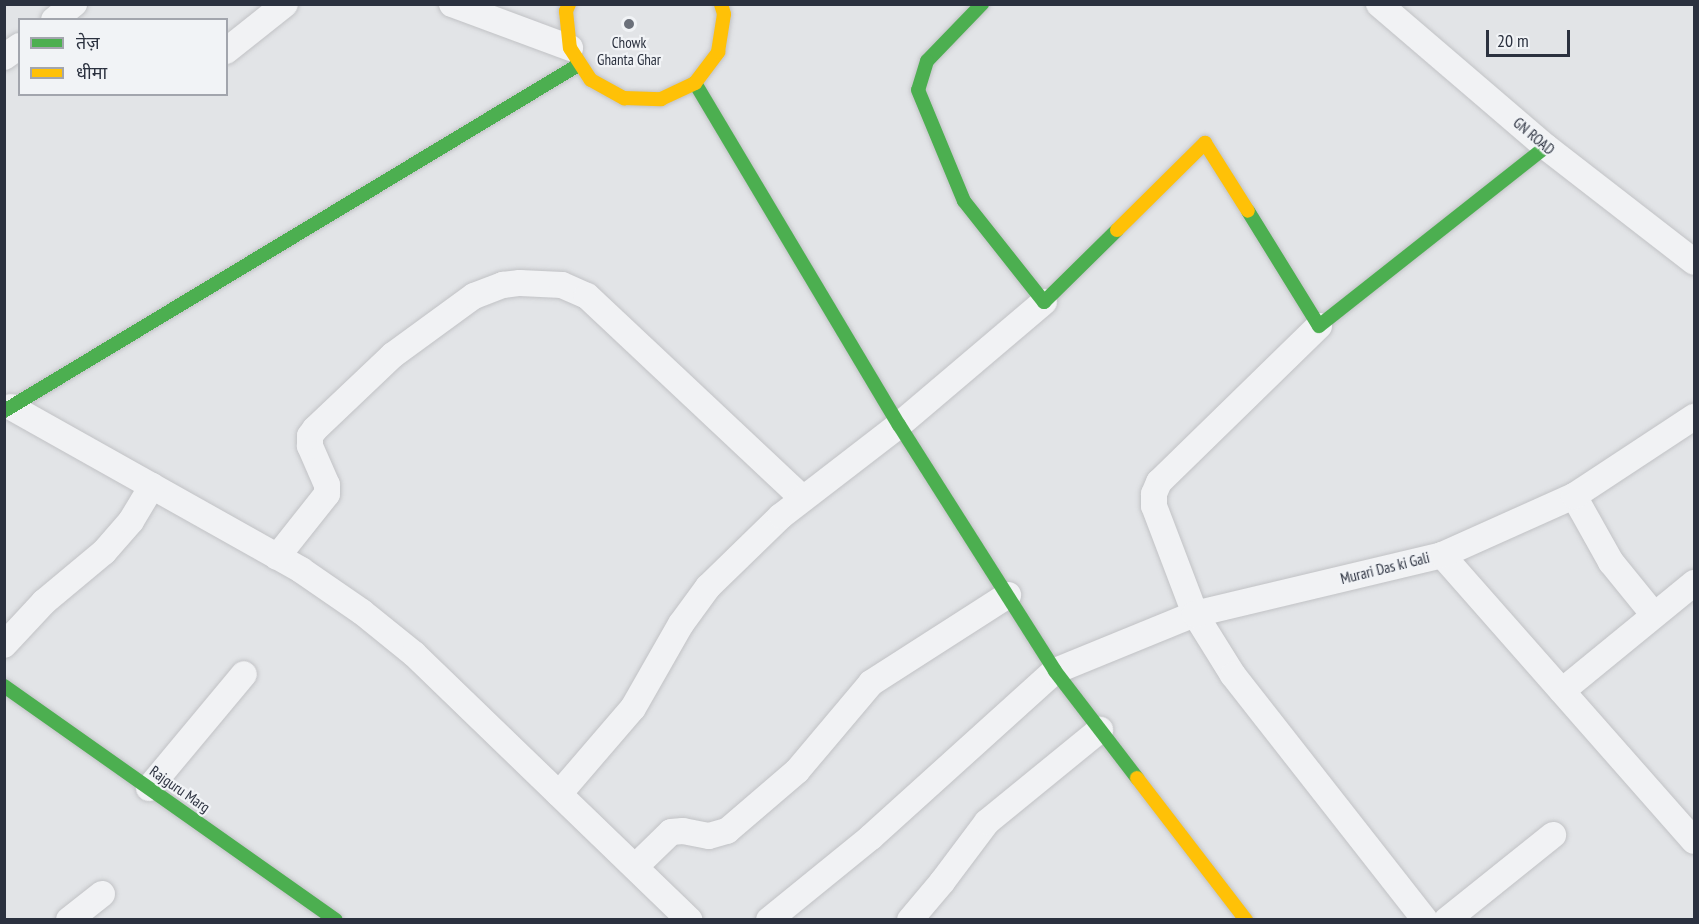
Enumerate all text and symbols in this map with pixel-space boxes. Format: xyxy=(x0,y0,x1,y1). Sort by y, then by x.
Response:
marker: Chowk Ghanta Ghar xyxy=(622,17,636,31)
legend xyxy=(18,18,228,96)
scale bar xyxy=(1489,18,1573,56)
text: 20 m xyxy=(1497,29,1529,52)
text: तेज़ xyxy=(76,31,100,54)
place label: Chowk Ghanta Ghar xyxy=(597,33,661,68)
text: धीमा xyxy=(76,61,107,84)
street label: GN ROAD xyxy=(1510,114,1558,158)
street label: Murari Das ki Gali xyxy=(1339,548,1431,588)
street label: Rajguru Marg xyxy=(146,762,214,816)

